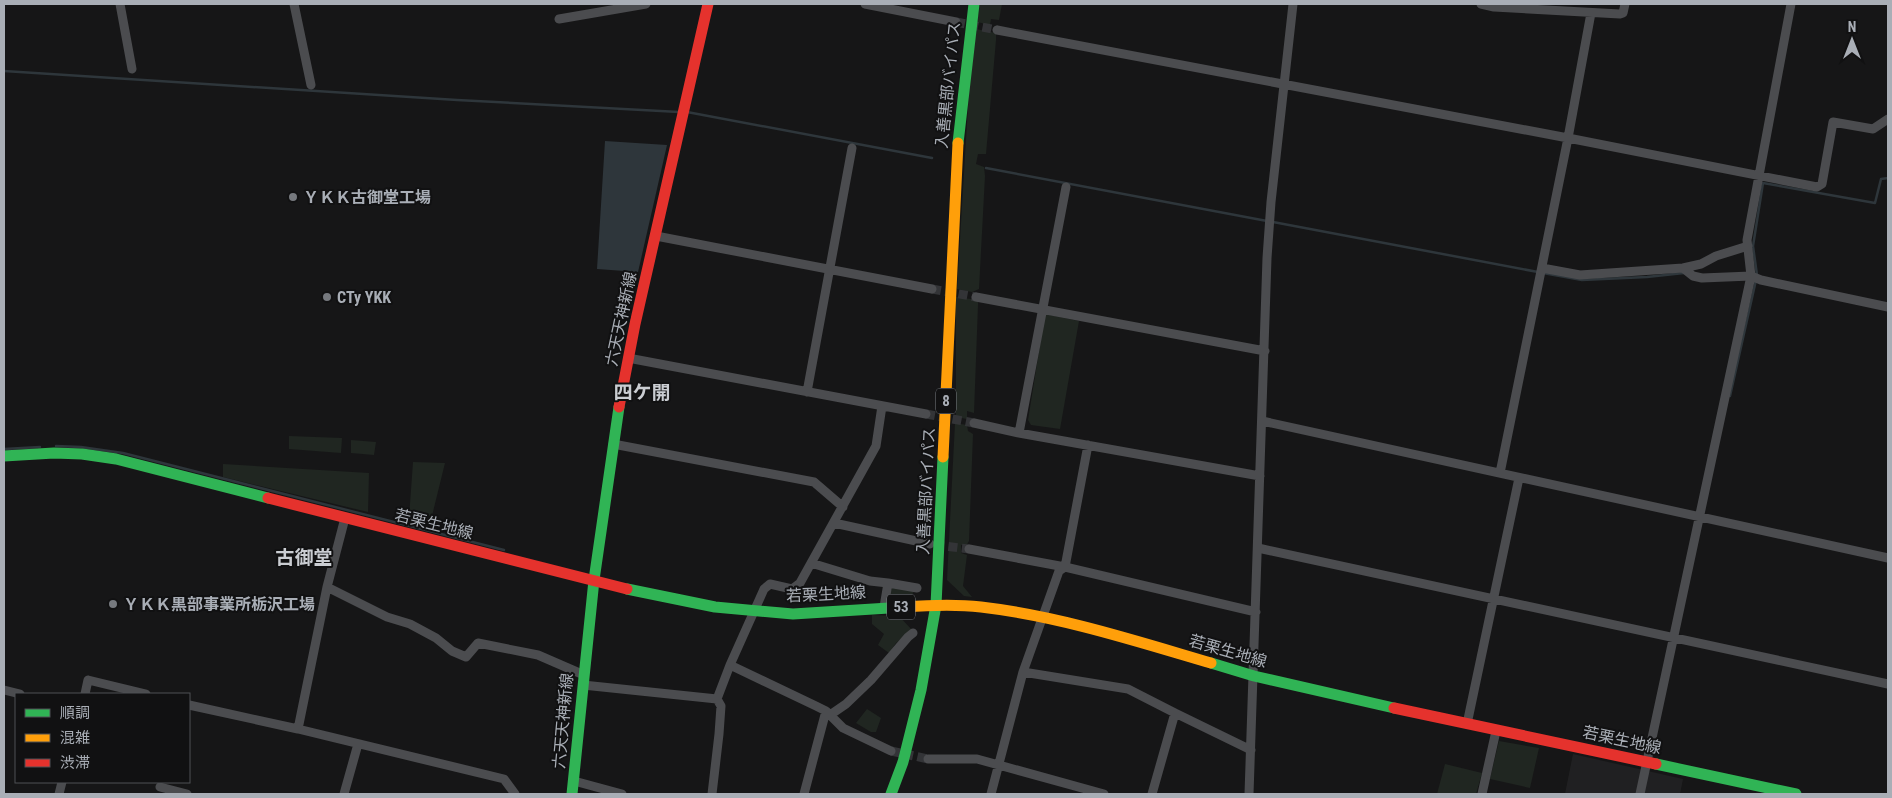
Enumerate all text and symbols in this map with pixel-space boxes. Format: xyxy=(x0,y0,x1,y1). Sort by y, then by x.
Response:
north arrow xyxy=(1827,15,1877,65)
text: N xyxy=(1848,19,1856,35)
street label: 入善黒部バイパス xyxy=(932,21,964,149)
place label: ＹＫＫ古御堂工場 xyxy=(303,188,431,207)
marker: ＹＫＫ古御堂工場 xyxy=(287,191,299,203)
street label: 六天天神新線 xyxy=(602,270,640,368)
place label: CTy YKK xyxy=(337,288,391,307)
marker: CTy YKK xyxy=(321,291,333,303)
district label: 四ケ開 xyxy=(613,381,671,404)
road number: 8 xyxy=(936,388,956,414)
street label: 入善黒部バイパス xyxy=(913,427,939,555)
street label: 若栗生地線 xyxy=(393,505,475,543)
district label: 古御堂 xyxy=(275,546,333,569)
street label: 若栗生地線 xyxy=(786,582,866,606)
road number: 53 xyxy=(887,594,915,620)
place label: ＹＫＫ黒部事業所栃沢工場 xyxy=(123,595,315,614)
marker: ＹＫＫ黒部事業所栃沢工場 xyxy=(107,598,119,610)
street label: 若栗生地線 xyxy=(1187,631,1269,671)
street label: 六天天神新線 xyxy=(549,672,577,770)
legend xyxy=(15,693,190,783)
text: 順調 xyxy=(60,704,90,722)
street label: 若栗生地線 xyxy=(1581,722,1663,758)
text: 混雑 xyxy=(60,729,90,747)
text: 渋滞 xyxy=(60,754,90,772)

